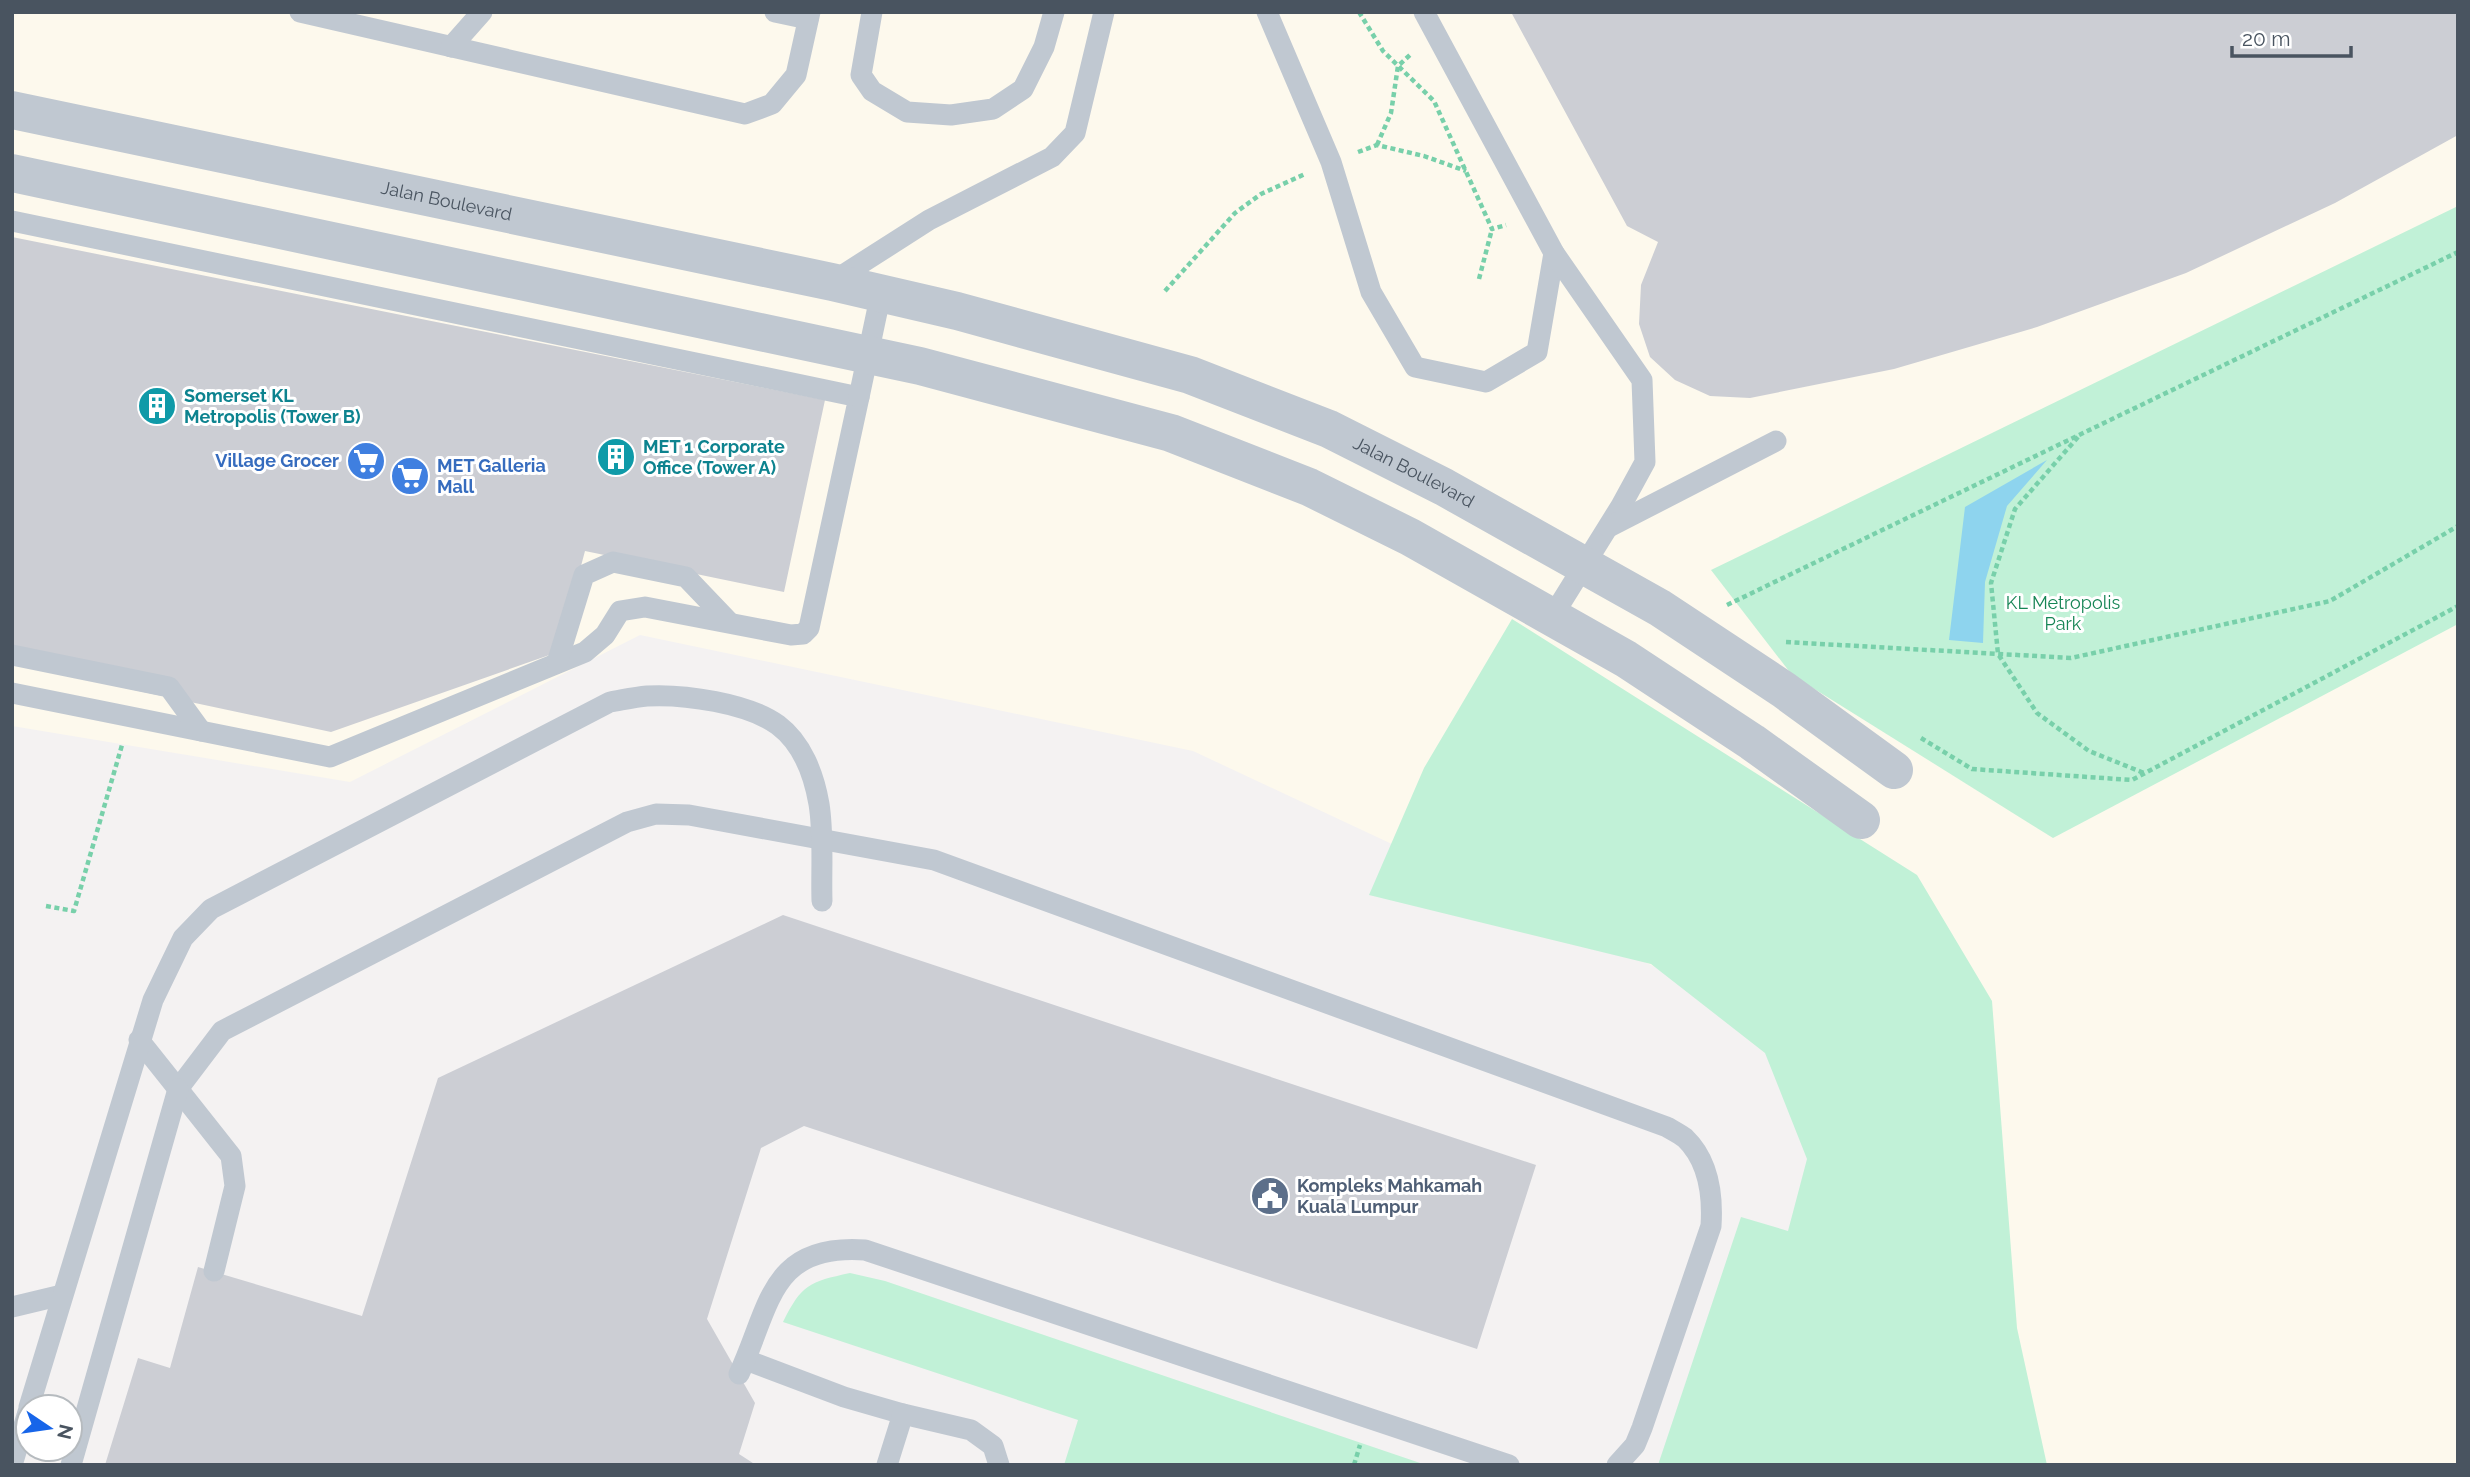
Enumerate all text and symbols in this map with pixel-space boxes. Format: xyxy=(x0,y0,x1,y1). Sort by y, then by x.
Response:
scale bar xyxy=(2232,14,2351,58)
text: 20 m xyxy=(2242,26,2290,51)
street label: Jalan Boulevard xyxy=(379,177,514,225)
building icon: Somerset KL Metropolis (Tower B) xyxy=(136,385,178,427)
place label: Somerset KL Metropolis (Tower B) xyxy=(184,385,360,427)
street label: Jalan Boulevard xyxy=(1350,432,1478,512)
building icon: MET 1 Corporate Office (Tower A) xyxy=(595,436,637,478)
place label: MET 1 Corporate Office (Tower A) xyxy=(643,436,785,478)
supermarket icon: Village Grocer xyxy=(345,440,387,482)
place label: Village Grocer xyxy=(215,450,339,471)
supermarket icon: MET Galleria Mall xyxy=(389,455,431,497)
place label: MET Galleria Mall xyxy=(437,455,546,497)
park label: KL Metropolis Park xyxy=(2006,592,2120,634)
public building icon: Kompleks Mahkamah Kuala Lumpur xyxy=(1249,1175,1291,1217)
place label: Kompleks Mahkamah Kuala Lumpur xyxy=(1297,1175,1482,1217)
north arrow xyxy=(14,1393,84,1463)
text: N xyxy=(53,1422,78,1441)

